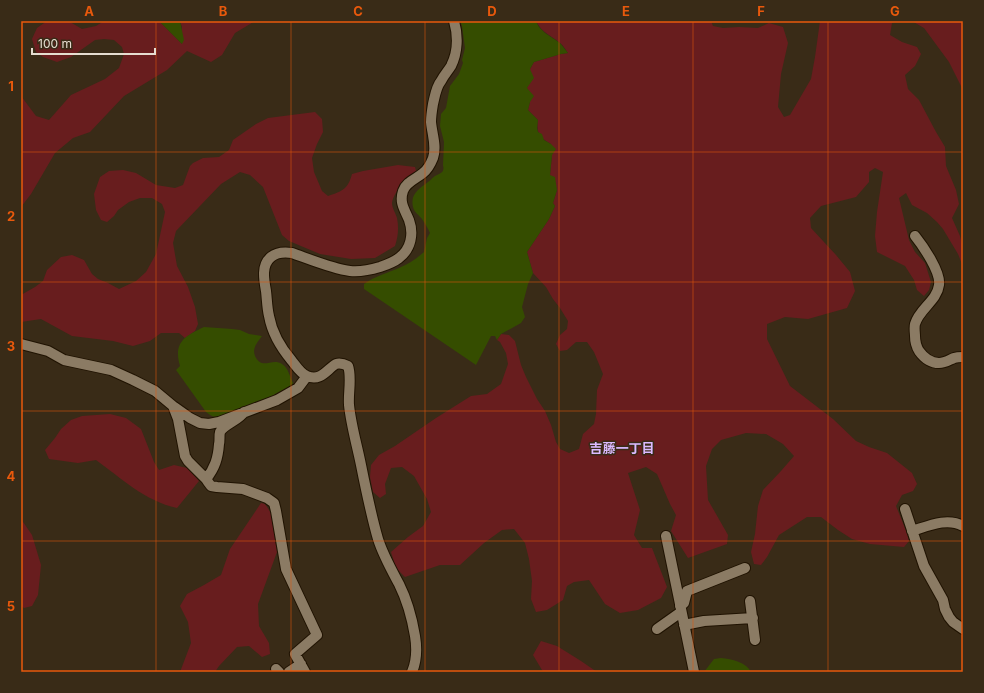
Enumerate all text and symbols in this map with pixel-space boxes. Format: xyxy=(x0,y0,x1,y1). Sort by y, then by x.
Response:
text: A xyxy=(84,3,94,19)
text: B xyxy=(219,3,228,19)
text: C xyxy=(353,3,363,19)
text: D xyxy=(487,3,497,19)
text: E xyxy=(622,3,630,19)
text: F xyxy=(757,3,765,19)
text: G xyxy=(890,3,900,19)
scale bar xyxy=(32,30,155,56)
text: 100 m xyxy=(38,36,72,51)
text: 1 xyxy=(8,78,14,94)
text: 2 xyxy=(7,208,15,224)
text: 3 xyxy=(7,338,15,354)
district label: 吉藤一丁目 xyxy=(589,440,655,456)
text: 4 xyxy=(7,468,16,484)
text: 5 xyxy=(7,598,15,614)

